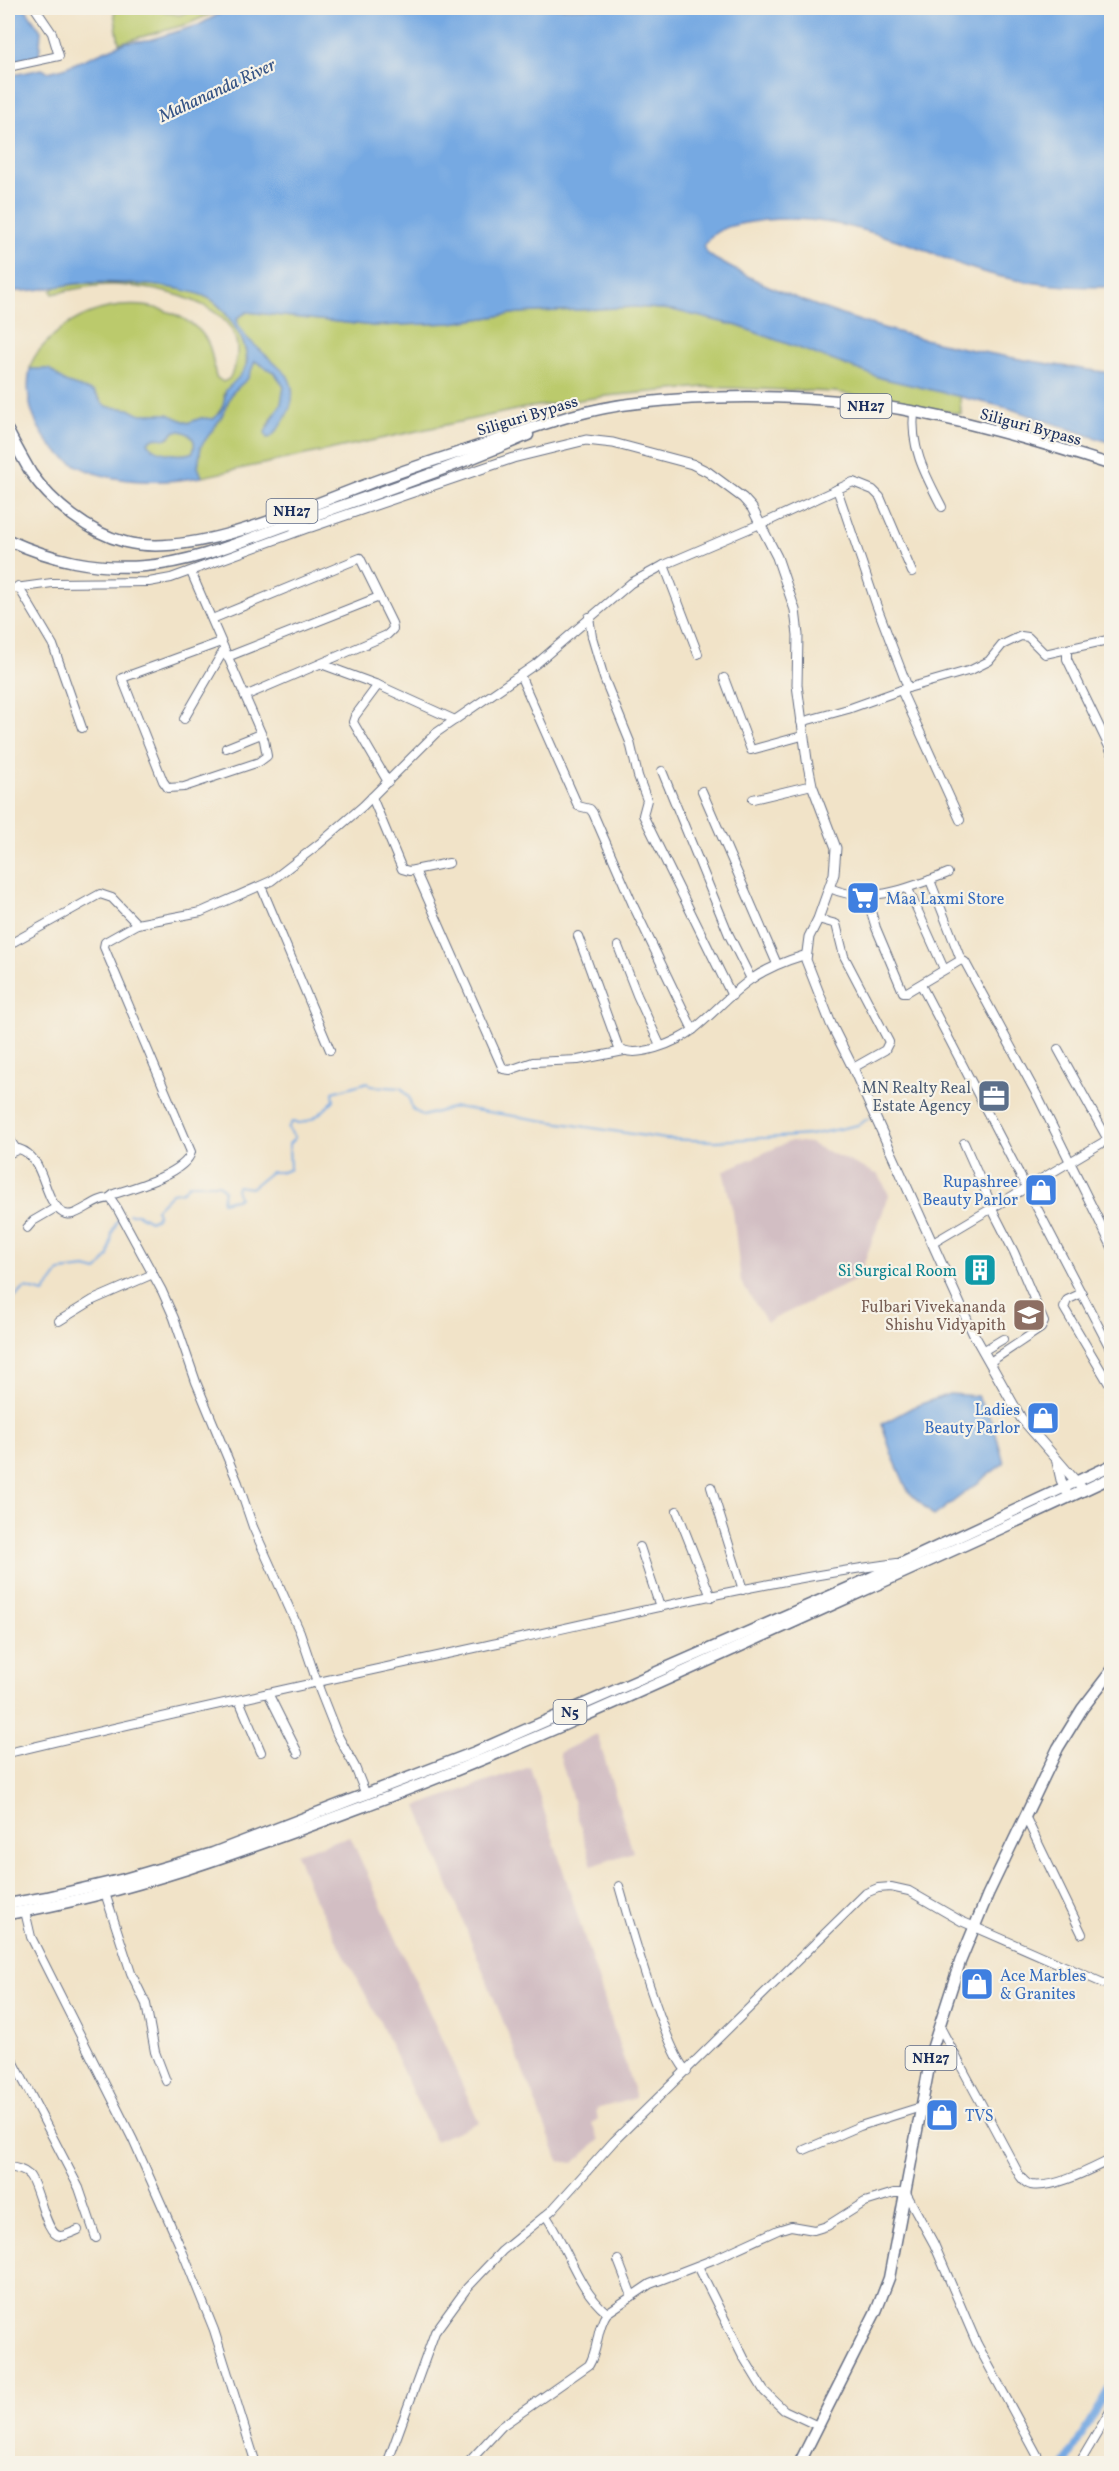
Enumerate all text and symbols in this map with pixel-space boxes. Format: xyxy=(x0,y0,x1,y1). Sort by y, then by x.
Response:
water label: Mahananda River xyxy=(154,53,280,130)
street label: Siliguri Bypass xyxy=(474,391,581,443)
road number: NH27 xyxy=(840,394,892,418)
street label: Siliguri Bypass xyxy=(977,404,1084,452)
road number: NH27 xyxy=(266,499,318,523)
supermarket icon: Maa Laxmi Store xyxy=(845,880,881,916)
place label: Maa Laxmi Store xyxy=(886,889,1004,911)
place label: MN Realty Real Estate Agency xyxy=(862,1078,971,1118)
office icon: MN Realty Real Estate Agency xyxy=(976,1078,1012,1114)
place label: Rupashree Beauty Parlor xyxy=(922,1172,1018,1212)
shop icon: Rupashree Beauty Parlor xyxy=(1023,1172,1059,1208)
building icon: Si Surgical Room xyxy=(962,1252,998,1288)
place label: Si Surgical Room xyxy=(838,1261,957,1283)
place label: Fulbari Vivekananda Shishu Vidyapith xyxy=(861,1297,1006,1337)
school or university icon: Fulbari Vivekananda Shishu Vidyapith xyxy=(1011,1297,1047,1333)
place label: Ladies Beauty Parlor xyxy=(924,1400,1020,1440)
shop icon: Ladies Beauty Parlor xyxy=(1025,1400,1061,1436)
road number: N5 xyxy=(554,1700,586,1724)
shop icon: Ace Marbles & Granites xyxy=(959,1966,995,2002)
place label: Ace Marbles & Granites xyxy=(1000,1966,1086,2006)
road number: NH27 xyxy=(906,2046,956,2070)
shop icon: TVS xyxy=(924,2097,960,2133)
place label: TVS xyxy=(965,2106,994,2128)

